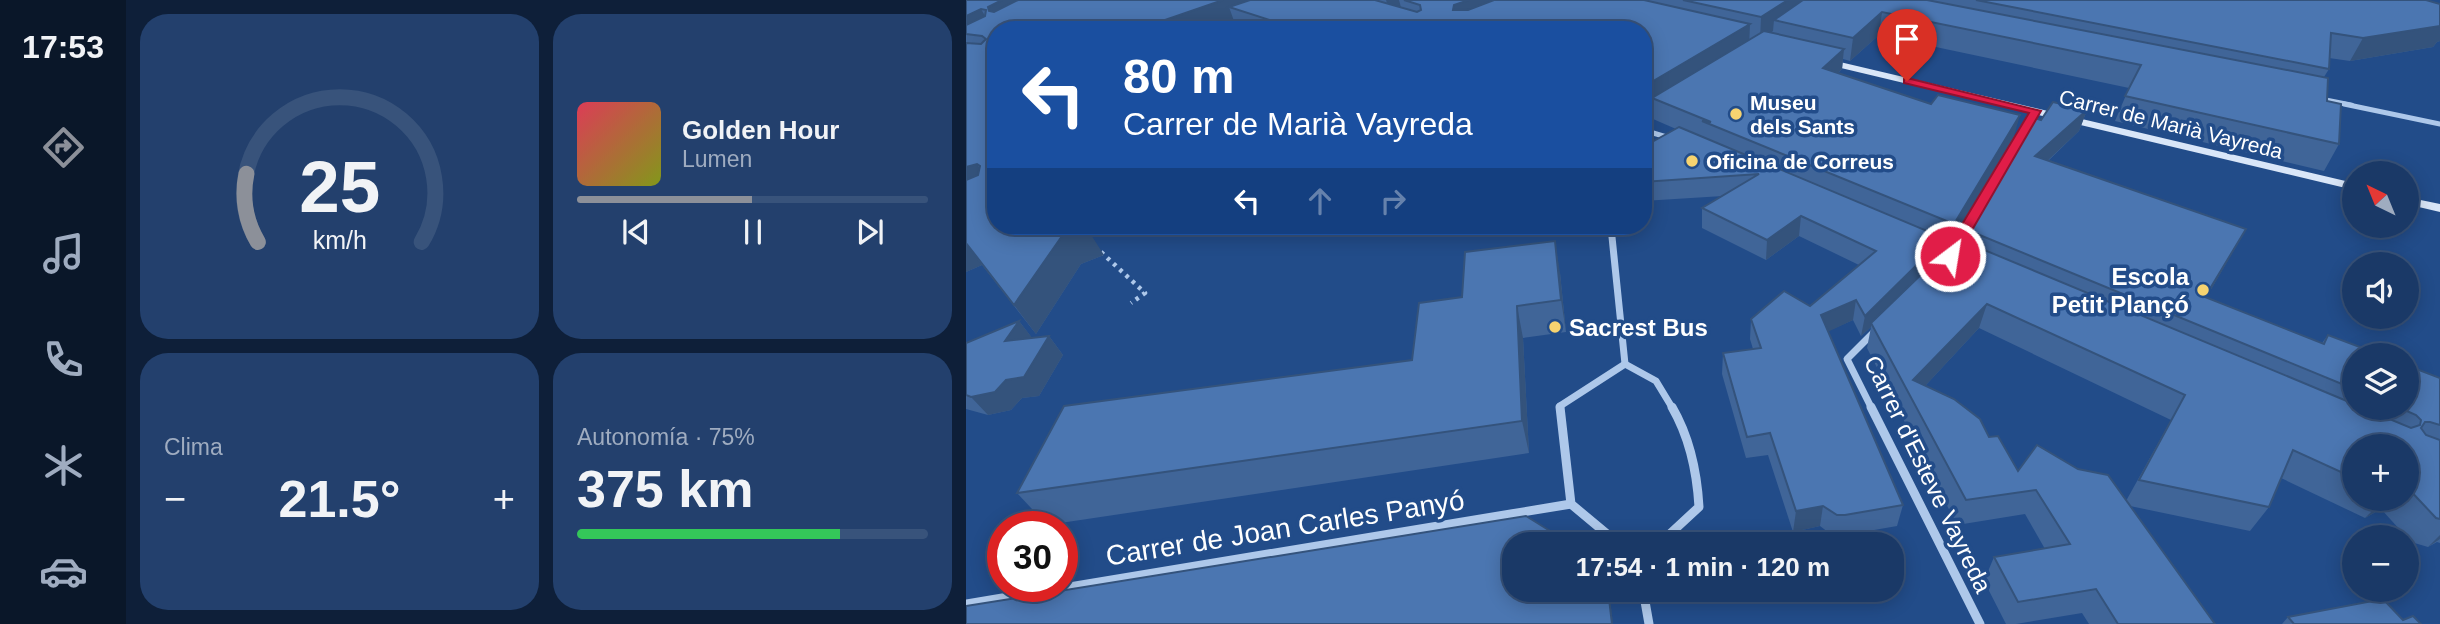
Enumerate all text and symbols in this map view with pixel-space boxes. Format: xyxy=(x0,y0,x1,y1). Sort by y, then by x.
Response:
pin xyxy=(1877,9,1937,81)
icon: arrive xyxy=(1888,20,1926,58)
text: 17:53 xyxy=(22,29,104,65)
icon: left xyxy=(1008,49,1099,140)
text: 80 m xyxy=(1123,49,1235,103)
street label: Carrer de Marià Vayreda xyxy=(2057,85,2285,163)
place label: Museu dels Sants xyxy=(1750,91,1855,138)
text: Carrer de Marià Vayreda xyxy=(1123,106,1473,142)
marker: Museu dels Sants xyxy=(1728,106,1744,122)
text: Golden Hour xyxy=(682,115,839,145)
icon: directions xyxy=(39,123,88,172)
text: Lumen xyxy=(682,146,752,172)
text: 25 xyxy=(299,147,380,228)
place label: Oficina de Correus xyxy=(1706,150,1894,173)
marker: Oficina de Correus xyxy=(1684,153,1700,169)
north arrow xyxy=(2342,161,2418,238)
map controls xyxy=(2342,161,2419,602)
icon: left xyxy=(1228,182,1266,220)
icon: ahead xyxy=(1301,182,1339,220)
icon: right xyxy=(1374,182,1412,220)
icon: previous xyxy=(617,213,655,251)
icon: pause xyxy=(734,213,772,251)
icon: next xyxy=(851,213,889,251)
position arrow xyxy=(1913,219,1987,293)
text: km/h xyxy=(312,226,367,254)
icon: music xyxy=(39,229,88,278)
button: sound xyxy=(2342,252,2419,329)
place label: Escola Petit Plançó xyxy=(2052,263,2190,318)
marker: Escola Petit Plançó xyxy=(2195,282,2211,298)
place label: Sacrest Bus xyxy=(1569,314,1708,341)
marker: Sacrest Bus xyxy=(1547,319,1563,335)
icon: phone xyxy=(39,335,88,384)
button: layers xyxy=(2342,343,2419,420)
street label: Carrer d'Esteve Vayreda xyxy=(1859,351,1997,597)
text: Autonomía · 75% xyxy=(577,424,755,450)
text: Clima xyxy=(164,434,223,460)
button: + xyxy=(2342,434,2419,511)
icon: climate xyxy=(39,441,88,490)
text: 375 km xyxy=(577,460,753,518)
text: 21.5° xyxy=(278,470,401,528)
text: − xyxy=(164,478,186,520)
text: + xyxy=(493,478,515,520)
street label: Carrer de Joan Carles Panyó xyxy=(1103,484,1467,572)
speed limit sign: 30 xyxy=(987,511,1078,602)
button: − xyxy=(2342,525,2419,602)
icon: car xyxy=(39,547,88,596)
text: 17:54 · 1 min · 120 m xyxy=(1576,552,1830,582)

